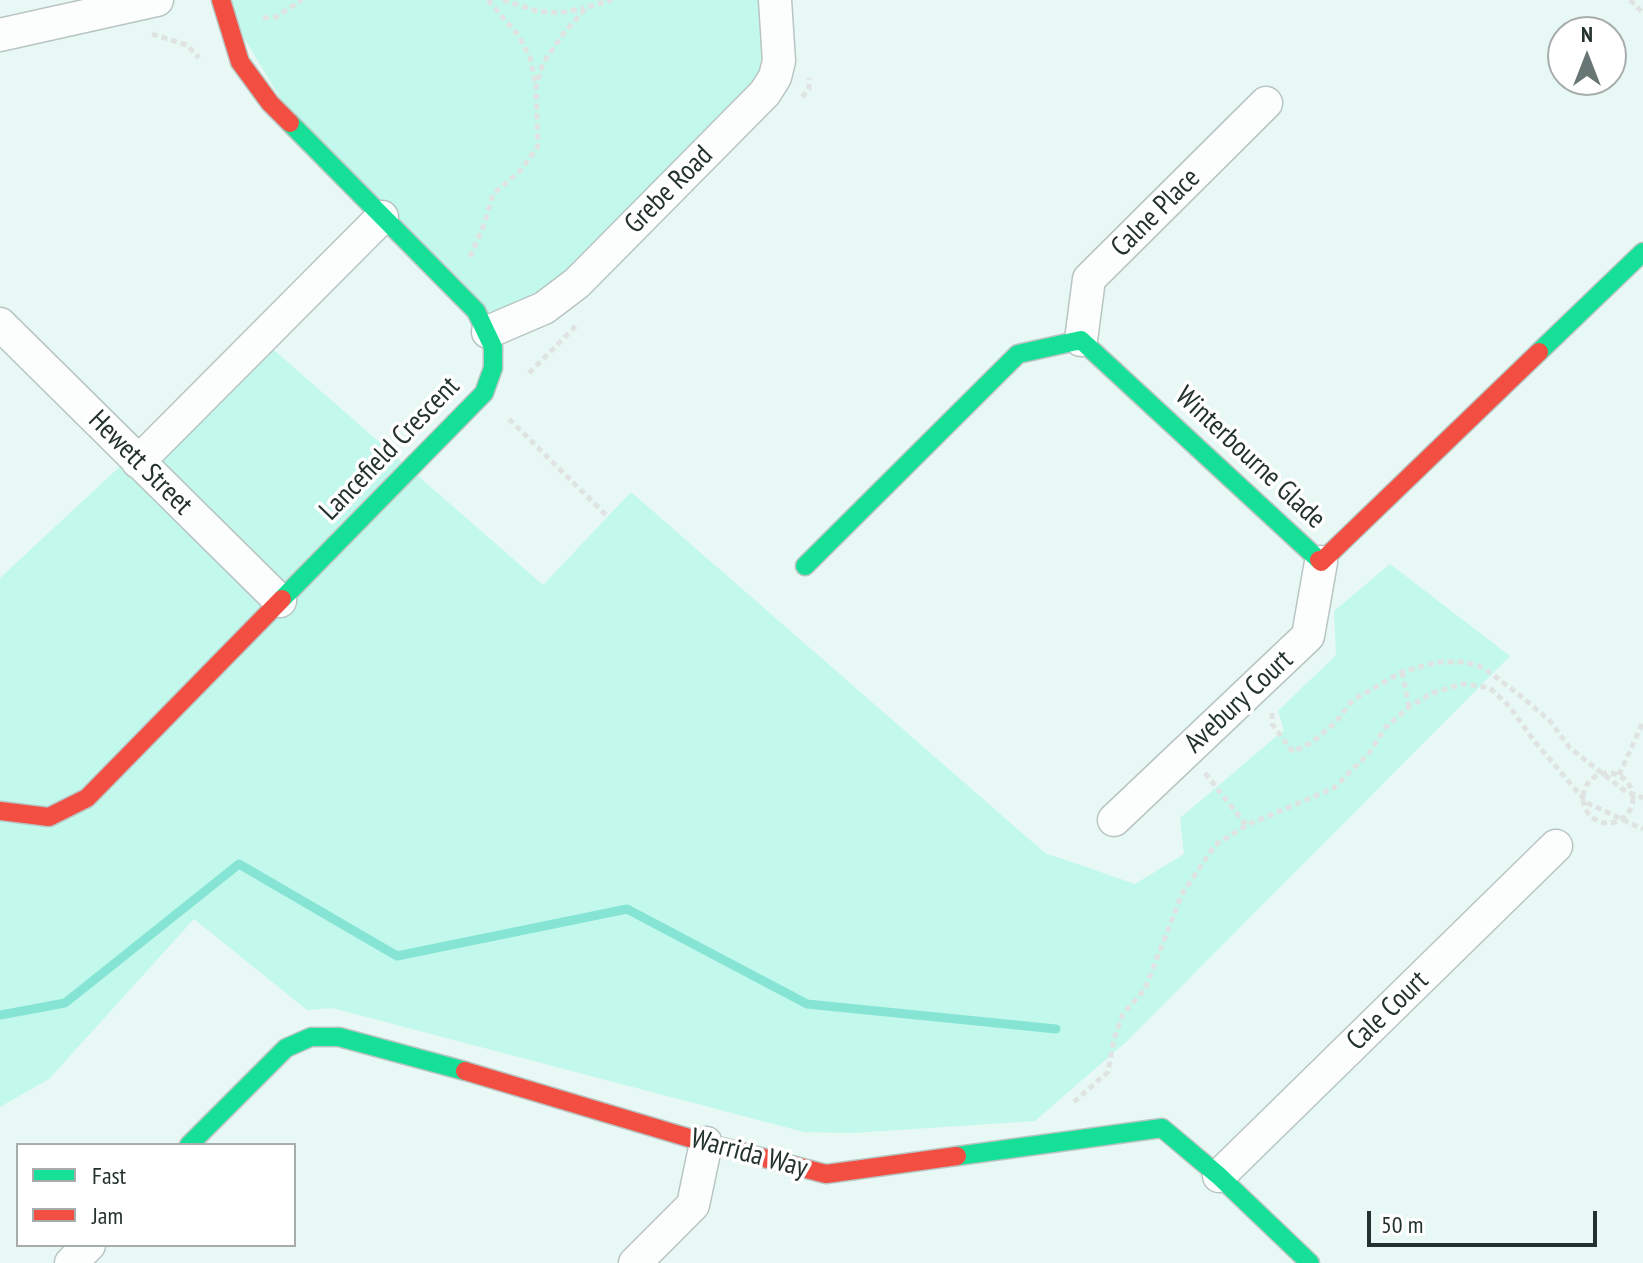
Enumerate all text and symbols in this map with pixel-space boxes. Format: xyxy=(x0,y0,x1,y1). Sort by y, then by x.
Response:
north arrow xyxy=(1547,16,1627,96)
text: N xyxy=(1581,20,1593,48)
street label: Grebe Road xyxy=(618,139,720,241)
street label: Calne Place xyxy=(1105,162,1207,264)
street label: Lancefield Crescent xyxy=(313,370,467,528)
street label: Winterbourne Glade xyxy=(1168,380,1332,536)
street label: Hewett Street xyxy=(81,404,199,522)
street label: Avebury Court xyxy=(1178,643,1300,761)
street label: Cale Court xyxy=(1340,964,1436,1058)
street label: Warrida Way xyxy=(687,1122,811,1186)
legend xyxy=(16,1143,296,1247)
text: Fast xyxy=(92,1160,126,1191)
scale bar xyxy=(1371,1195,1601,1245)
text: Jam xyxy=(92,1200,123,1231)
text: 50 m xyxy=(1381,1209,1423,1240)

